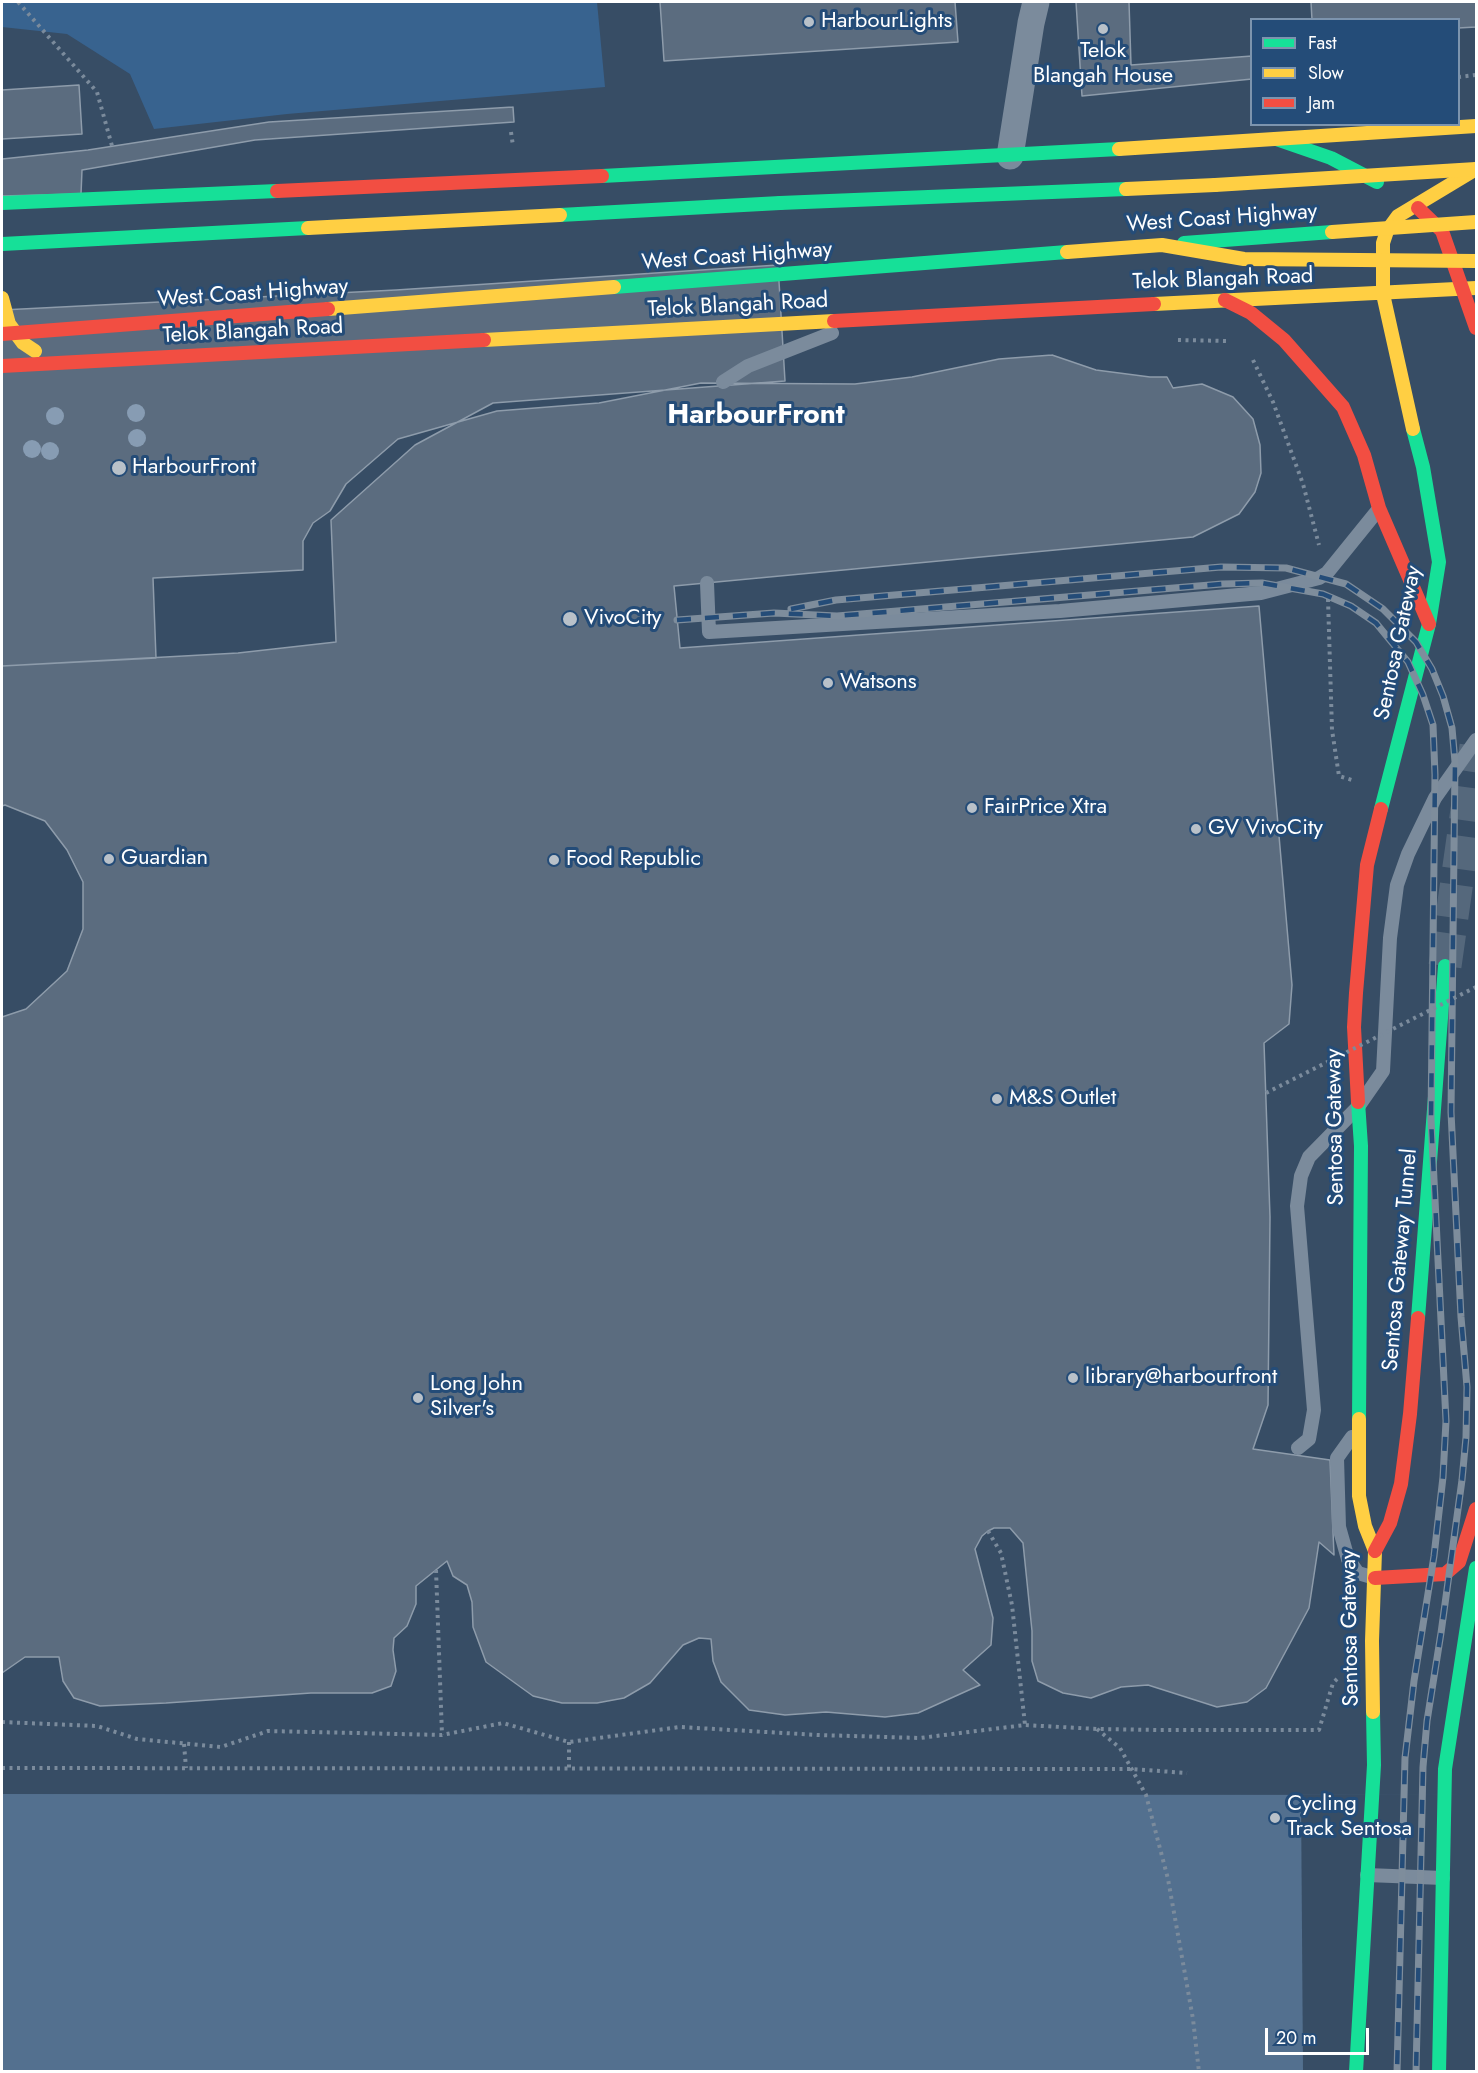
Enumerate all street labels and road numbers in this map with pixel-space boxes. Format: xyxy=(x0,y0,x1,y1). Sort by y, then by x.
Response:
street label: West Coast Highway xyxy=(1126,199,1318,239)
street label: West Coast Highway xyxy=(641,237,833,277)
street label: Telok Blangah Road xyxy=(1132,264,1314,296)
street label: West Coast Highway xyxy=(157,274,349,314)
street label: Telok Blangah Road xyxy=(647,288,829,324)
street label: Telok Blangah Road xyxy=(162,314,344,350)
street label: Sentosa Gateway xyxy=(1370,563,1428,723)
street label: Sentosa Gateway xyxy=(1321,1048,1351,1206)
street label: Sentosa Gateway Tunnel xyxy=(1378,1148,1424,1372)
street label: Sentosa Gateway xyxy=(1336,1549,1366,1707)

